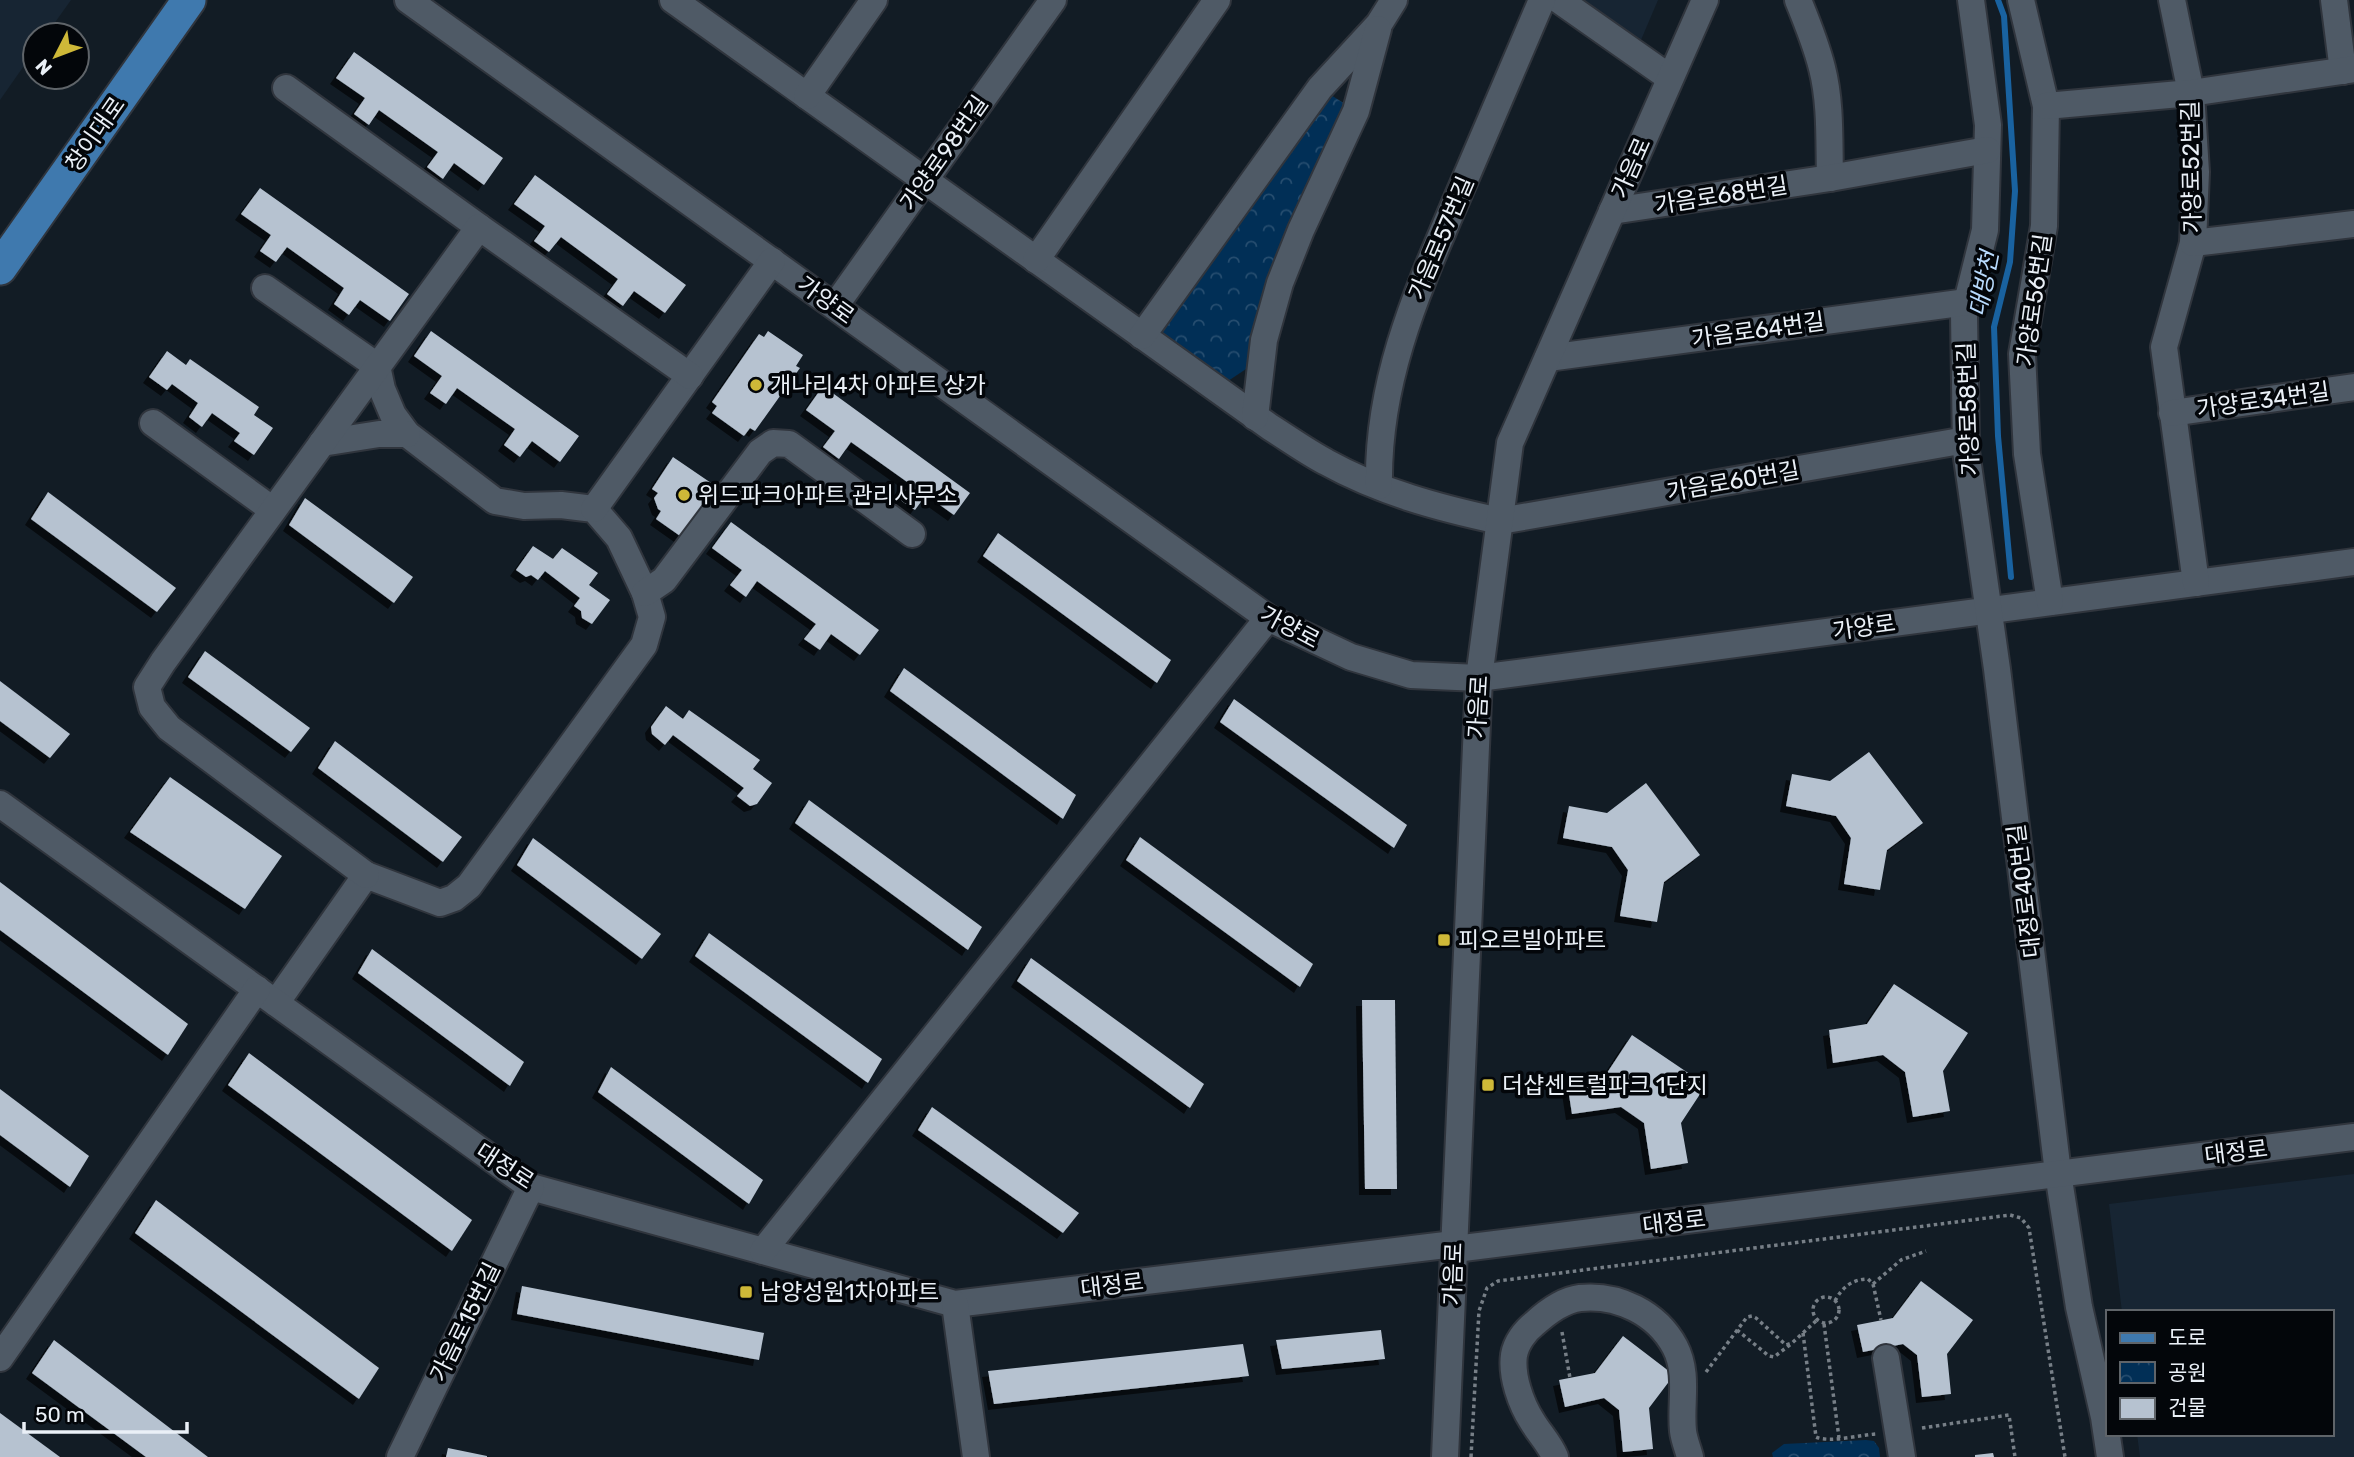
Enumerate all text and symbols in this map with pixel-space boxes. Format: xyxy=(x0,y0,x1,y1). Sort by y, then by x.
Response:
north arrow xyxy=(21,21,91,91)
text: N xyxy=(31,54,57,80)
street label: 가양로98번길 xyxy=(894,90,994,216)
street label: 창이대로 xyxy=(59,91,131,177)
street label: 가양로52번길 xyxy=(2176,100,2206,234)
street label: 가음로 xyxy=(1605,133,1657,203)
street label: 가음로68번길 xyxy=(1652,171,1790,219)
street label: 가음로57번길 xyxy=(1402,172,1480,304)
street label: 가양로56번길 xyxy=(2011,232,2057,368)
water label: 대방천 xyxy=(1964,246,2005,319)
street label: 가양로 xyxy=(792,270,860,330)
street label: 가음로64번길 xyxy=(1690,307,1826,353)
street label: 가양로58번길 xyxy=(1952,342,1984,476)
place label: 개나리4차 아파트 상가 xyxy=(770,371,986,399)
marker: 개나리4차 아파트 상가 xyxy=(748,377,764,393)
street label: 가양로34번길 xyxy=(2195,377,2331,423)
street label: 가음로60번길 xyxy=(1664,456,1802,506)
place label: 위드파크아파트 관리사무소 xyxy=(698,481,958,509)
marker: 위드파크아파트 관리사무소 xyxy=(676,487,692,503)
street label: 가양로 xyxy=(1255,600,1325,654)
street label: 가양로 xyxy=(1831,609,1897,645)
street label: 가음로 xyxy=(1462,675,1494,739)
street label: 대정로40번길 xyxy=(2002,822,2046,960)
place label: 피오르빌아파트 xyxy=(1458,926,1606,954)
marker: 피오르빌아파트 xyxy=(1436,932,1452,948)
place label: 더샵센트럴파크 1단지 xyxy=(1502,1071,1708,1099)
marker: 더샵센트럴파크 1단지 xyxy=(1480,1077,1496,1093)
street label: 대정로 xyxy=(2203,1134,2269,1170)
street label: 대정로 xyxy=(471,1137,539,1195)
street label: 대정로 xyxy=(1641,1204,1707,1240)
street label: 가음로 xyxy=(1438,1242,1468,1306)
street label: 가음로15번길 xyxy=(424,1258,506,1386)
street label: 대정로 xyxy=(1079,1267,1145,1303)
place label: 남양성원1차아파트 xyxy=(760,1278,939,1306)
marker: 남양성원1차아파트 xyxy=(738,1284,754,1300)
legend xyxy=(2106,1310,2333,1436)
text: 도로 xyxy=(2168,1325,2207,1350)
text: 공원 xyxy=(2168,1360,2207,1385)
scale bar xyxy=(24,1390,187,1434)
text: 건물 xyxy=(2168,1395,2207,1420)
text: 50 m xyxy=(35,1402,85,1427)

